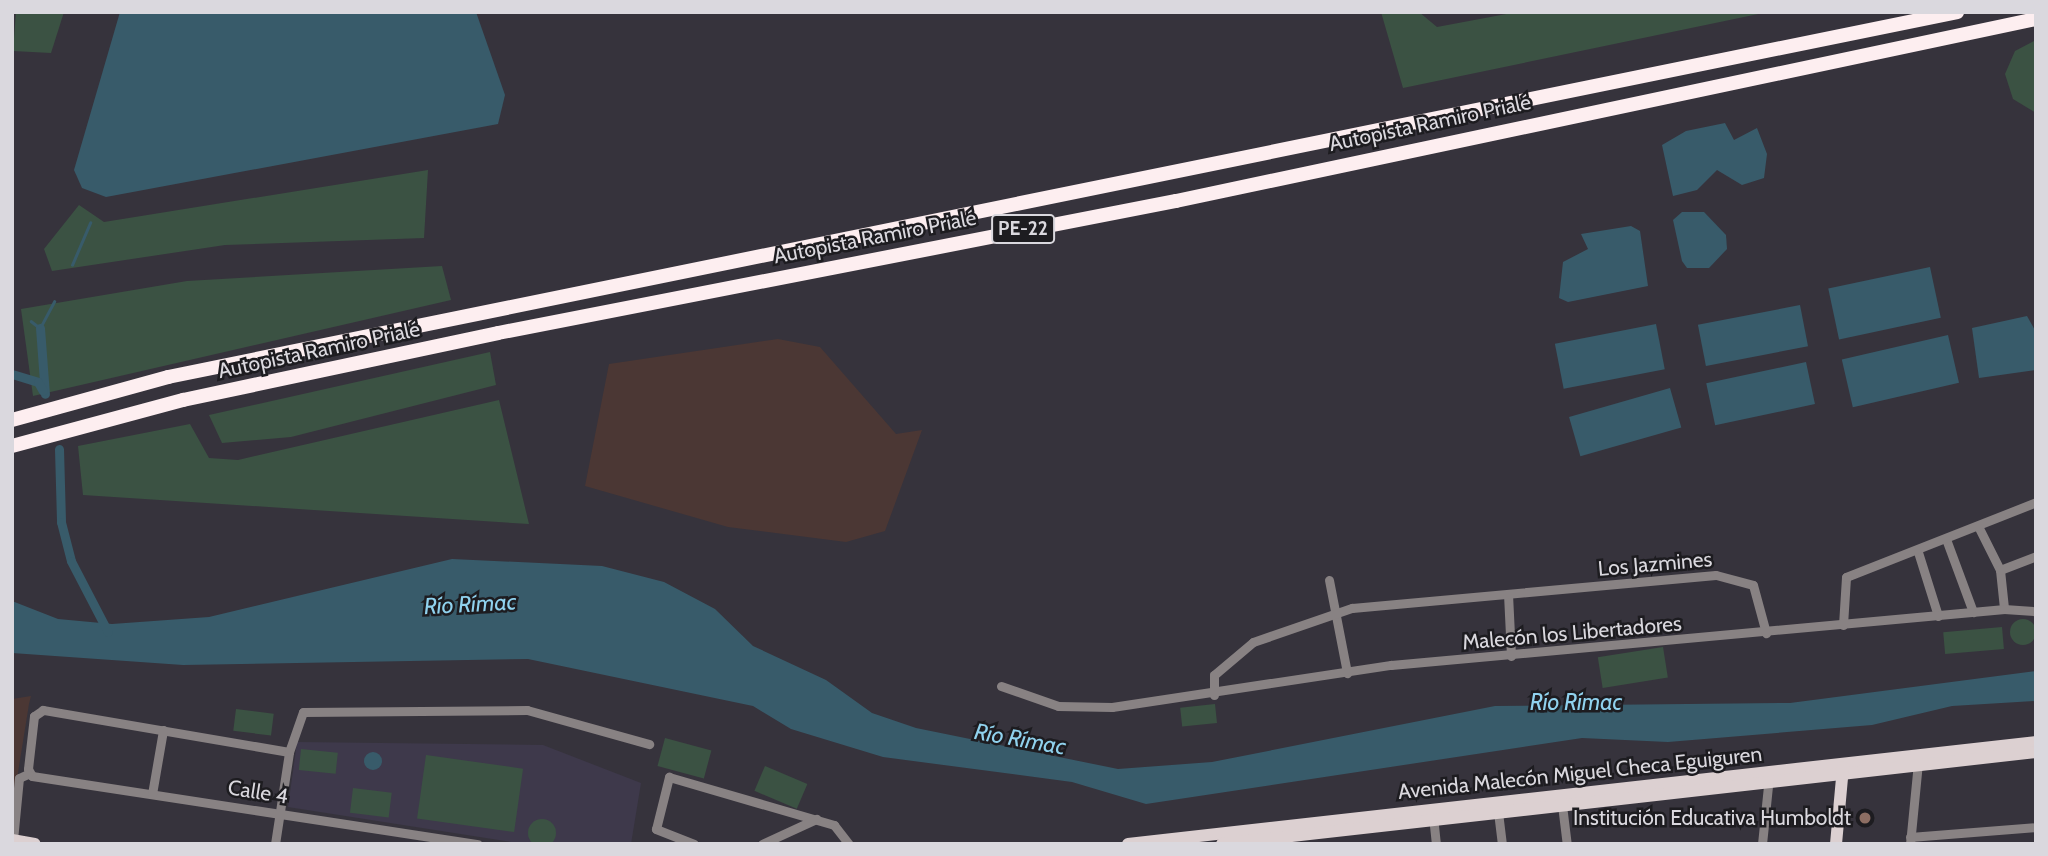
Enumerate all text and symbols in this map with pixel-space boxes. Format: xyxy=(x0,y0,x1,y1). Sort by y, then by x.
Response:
street label: Autopista Ramiro Prialé xyxy=(1327,89,1533,157)
street label: Autopista Ramiro Prialé xyxy=(772,205,978,269)
road number: PE-22 xyxy=(990,214,1056,244)
street label: Autopista Ramiro Prialé xyxy=(216,316,422,384)
street label: Los Jazmines xyxy=(1597,546,1713,582)
water label: Río Rímac xyxy=(423,588,517,620)
street label: Malecón los Libertadores xyxy=(1461,611,1683,655)
water label: Río Rímac xyxy=(1530,688,1622,716)
water label: Río Rímac xyxy=(972,717,1068,761)
street label: Avenida Malecón Miguel Checa Eguiguren xyxy=(1397,741,1763,805)
street label: Calle 4 xyxy=(226,775,290,809)
place label: Institución Educativa Humboldt xyxy=(1573,805,1851,831)
marker: Institución Educativa Humboldt xyxy=(1857,810,1873,826)

